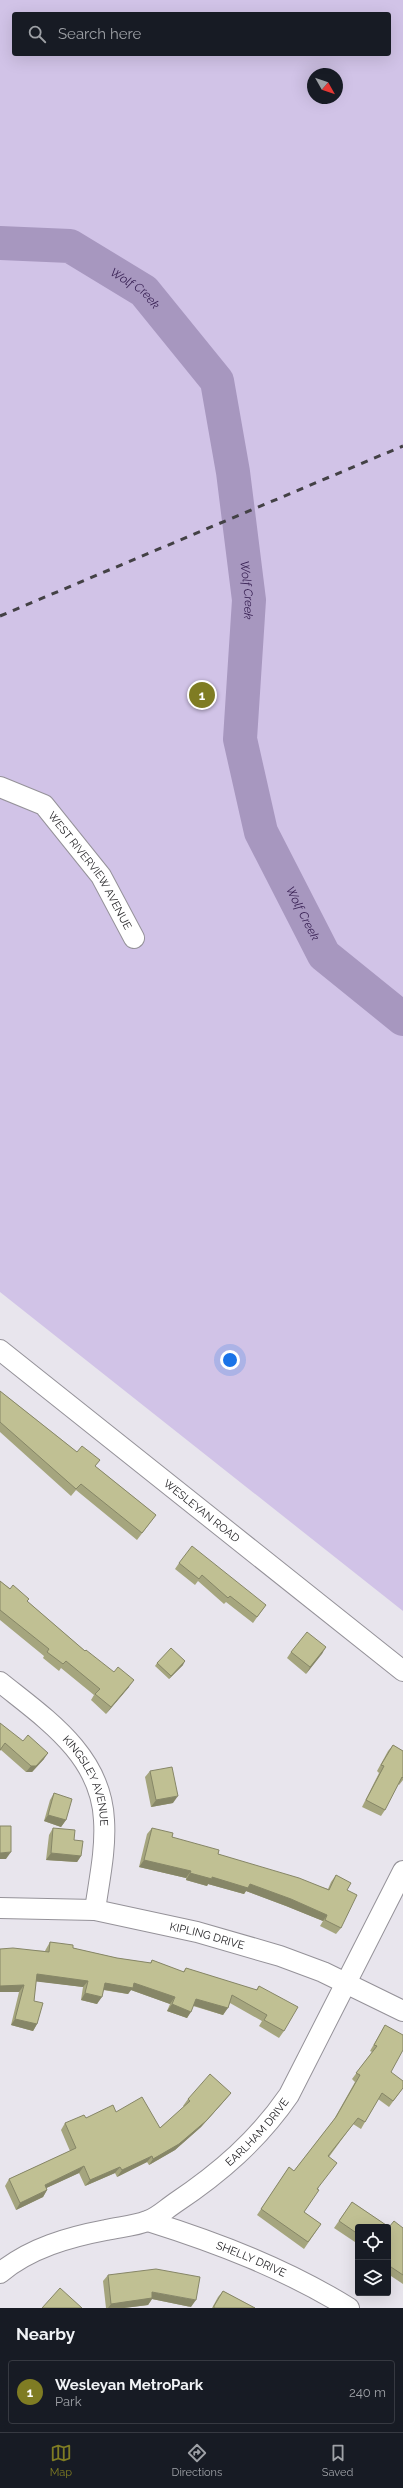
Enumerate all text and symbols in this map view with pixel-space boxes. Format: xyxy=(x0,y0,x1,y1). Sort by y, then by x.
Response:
search box xyxy=(12,12,391,56)
icon: search xyxy=(26,23,48,45)
text: Search here xyxy=(58,25,141,43)
north arrow xyxy=(307,68,343,104)
water label: Wolf Creek xyxy=(108,265,163,312)
water label: Wolf Creek xyxy=(237,560,256,621)
pin: 1 xyxy=(189,680,215,710)
street label: WEST RIVERVIEW AVENUE xyxy=(45,809,135,932)
water label: Wolf Creek xyxy=(283,884,323,943)
your location xyxy=(220,1350,240,1370)
street label: WESLEYAN ROAD xyxy=(161,1477,243,1545)
street label: KINGSLEY AVENUE xyxy=(60,1733,111,1827)
street label: KIPLING DRIVE xyxy=(168,1920,246,1952)
street label: EARLHAM DRIVE xyxy=(223,2095,291,2169)
map controls xyxy=(355,2224,391,2296)
button: locate xyxy=(355,2224,391,2260)
street label: SHELLY DRIVE xyxy=(214,2238,289,2280)
button: layers xyxy=(355,2260,391,2296)
text: Nearby xyxy=(16,2324,75,2344)
text: Wesleyan MetroPark xyxy=(55,2376,203,2394)
text: 1 xyxy=(27,2385,33,2400)
text: 240 m xyxy=(349,2385,386,2400)
text: Park xyxy=(55,2394,82,2409)
tab: Map xyxy=(50,2442,72,2479)
tab: Directions xyxy=(172,2442,222,2479)
tab: Saved xyxy=(322,2442,353,2479)

